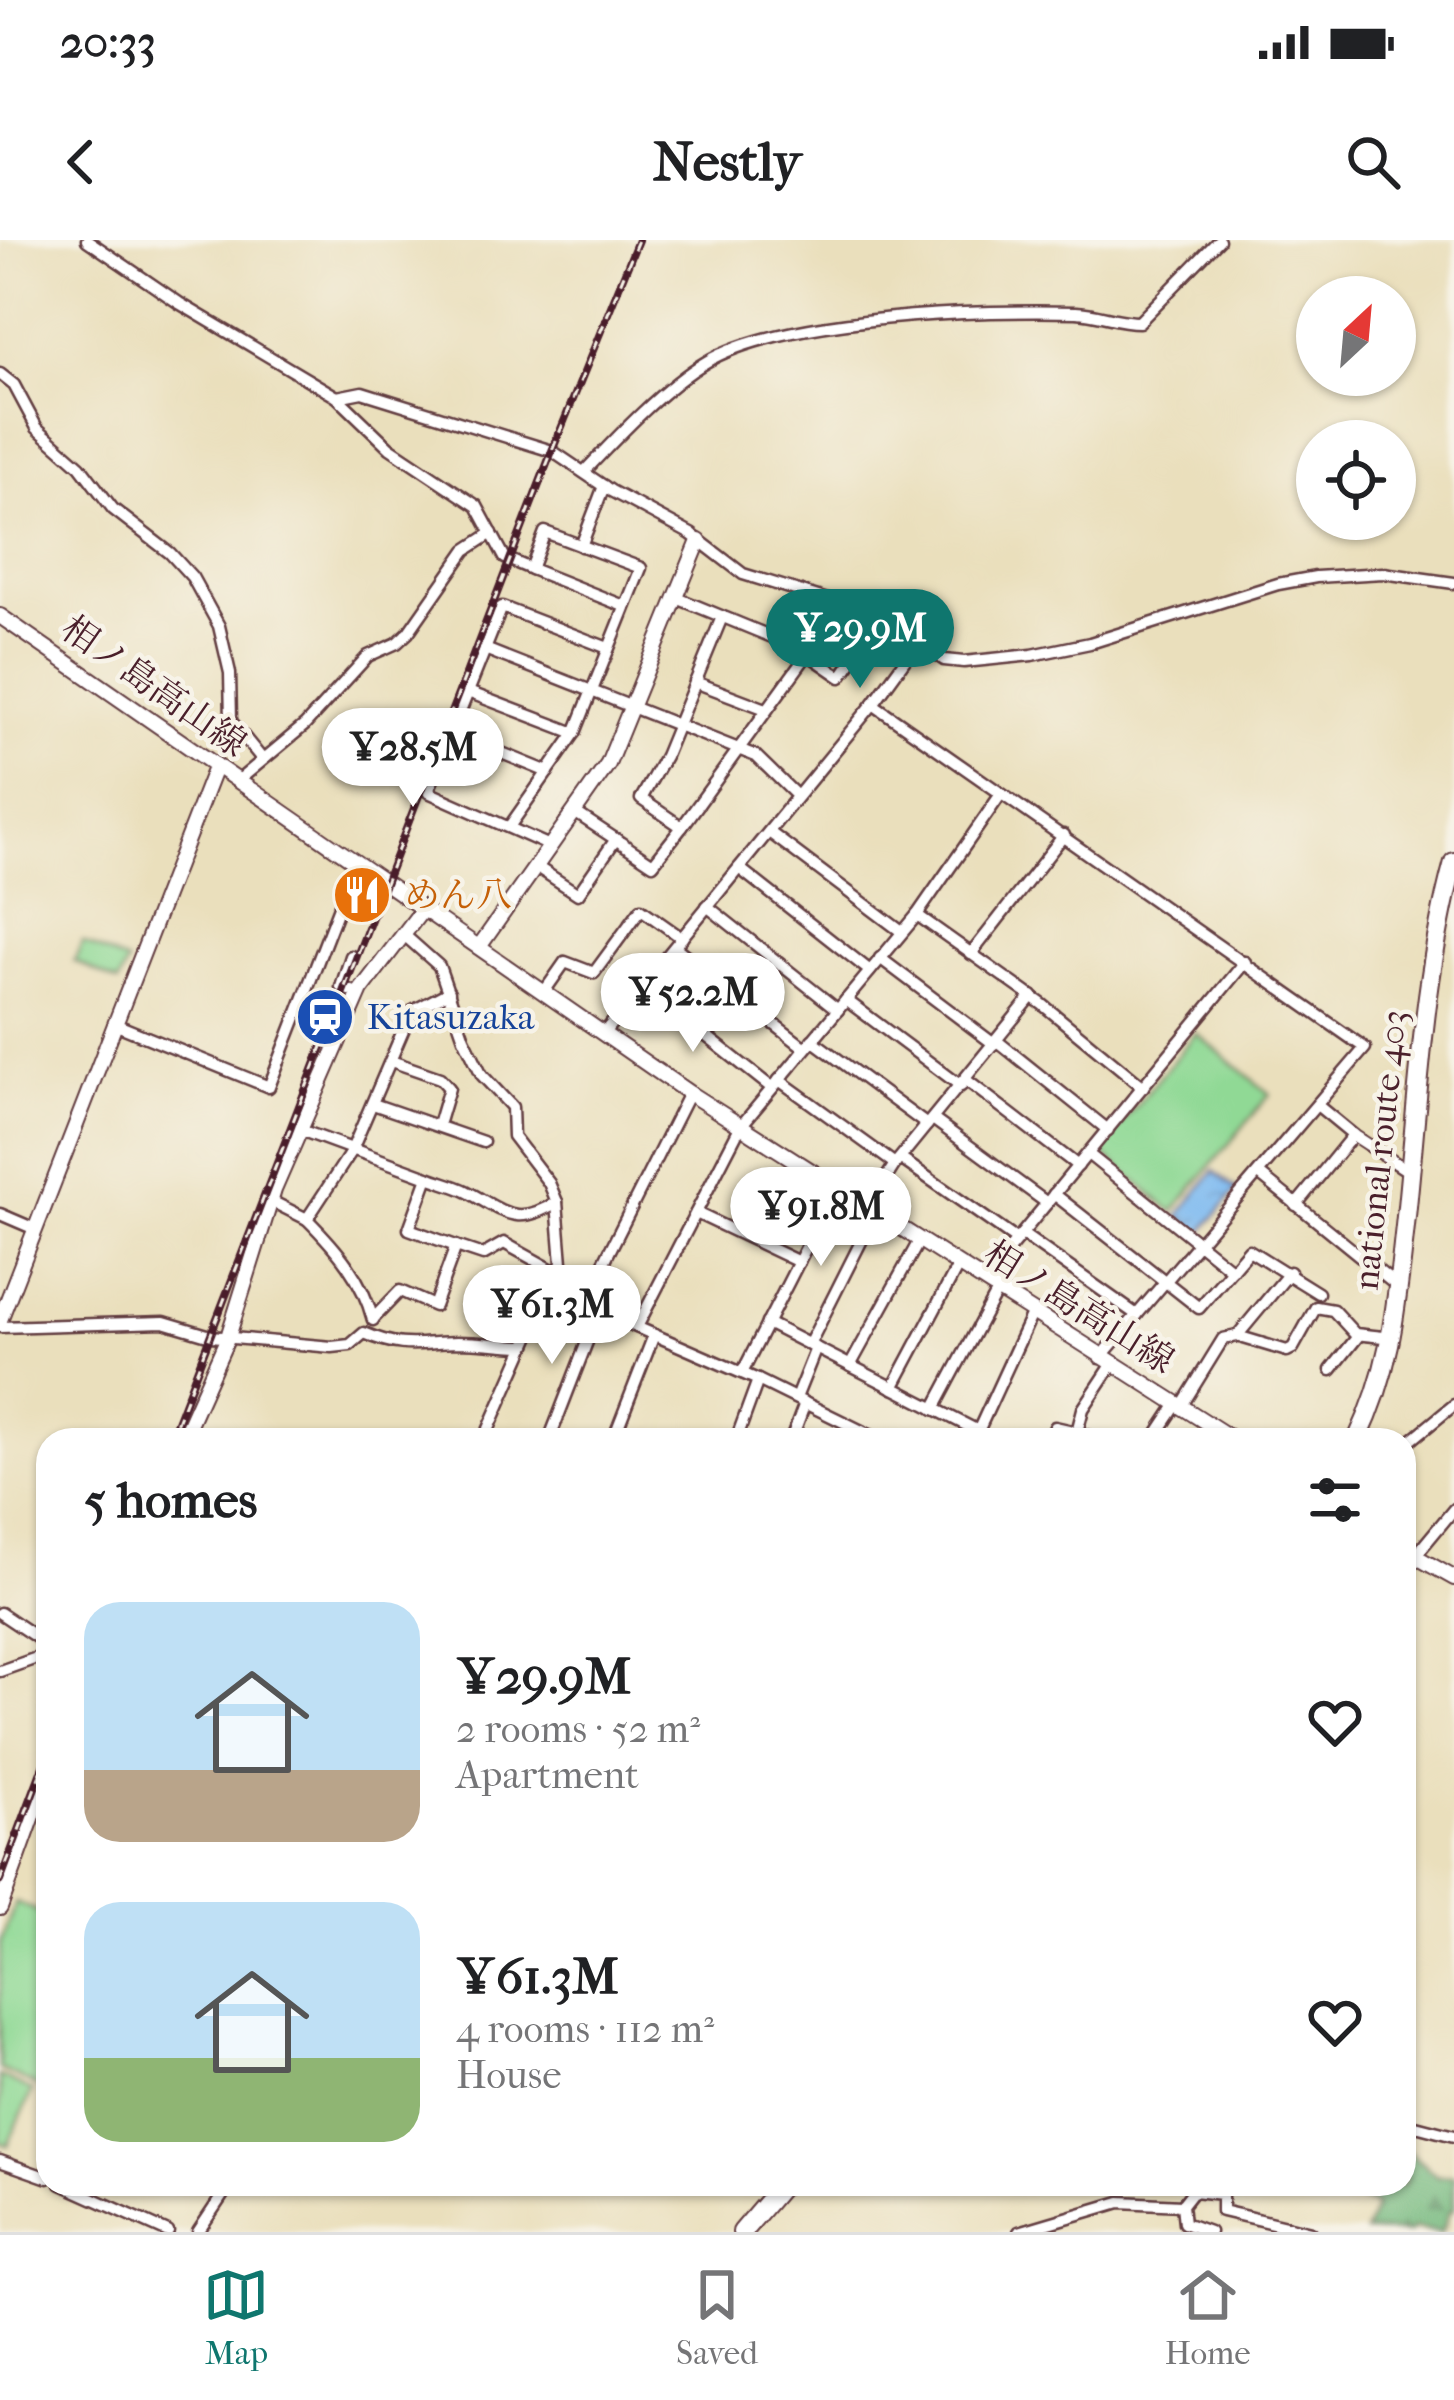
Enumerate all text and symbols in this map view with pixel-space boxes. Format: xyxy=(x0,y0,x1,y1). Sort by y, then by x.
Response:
text: 20:33 xyxy=(60,16,156,69)
icon: back xyxy=(48,129,114,195)
icon: search xyxy=(1340,129,1406,195)
text: Nestly xyxy=(653,131,801,194)
north arrow xyxy=(1296,276,1416,396)
map controls xyxy=(1296,276,1416,540)
button: locate xyxy=(1296,420,1416,540)
pin: ¥29.9M xyxy=(762,589,958,691)
text: ¥29.9M xyxy=(793,605,927,651)
street label: 相ノ島高山線 xyxy=(53,607,255,765)
pin: ¥28.5M xyxy=(315,708,511,810)
text: ¥28.5M xyxy=(349,724,477,770)
restaurant icon: めん八 xyxy=(331,864,393,926)
place label: めん八 xyxy=(404,874,512,916)
pin: ¥52.2M xyxy=(595,953,791,1055)
text: ¥52.2M xyxy=(628,969,758,1015)
station icon: Kitasuzaka xyxy=(294,986,356,1048)
place label: Kitasuzaka xyxy=(367,996,535,1038)
street label: national route 403 xyxy=(1344,1008,1416,1292)
pin: ¥91.8M xyxy=(723,1167,919,1269)
text: ¥91.8M xyxy=(757,1183,885,1229)
street label: 相ノ島高山線 xyxy=(976,1232,1182,1382)
pin: ¥61.3M xyxy=(454,1265,650,1367)
text: ¥61.3M xyxy=(490,1281,614,1327)
icon: filters xyxy=(1302,1467,1368,1533)
text: 5 homes xyxy=(84,1470,257,1530)
text: ¥29.9M xyxy=(456,1646,631,1706)
icon: home xyxy=(180,1650,324,1794)
icon: heart xyxy=(1302,1689,1368,1755)
text: 2 rooms · 52 m² xyxy=(456,1706,700,1752)
text: Apartment xyxy=(456,1752,639,1798)
text: ¥61.3M xyxy=(456,1946,619,2006)
icon: home xyxy=(180,1950,324,2094)
icon: heart xyxy=(1302,1989,1368,2055)
text: 4 rooms · 112 m² xyxy=(456,2006,714,2052)
text: House xyxy=(456,2052,562,2098)
tab: Map xyxy=(203,2262,269,2373)
tab: Saved xyxy=(676,2262,758,2373)
tab: Home xyxy=(1165,2262,1251,2373)

